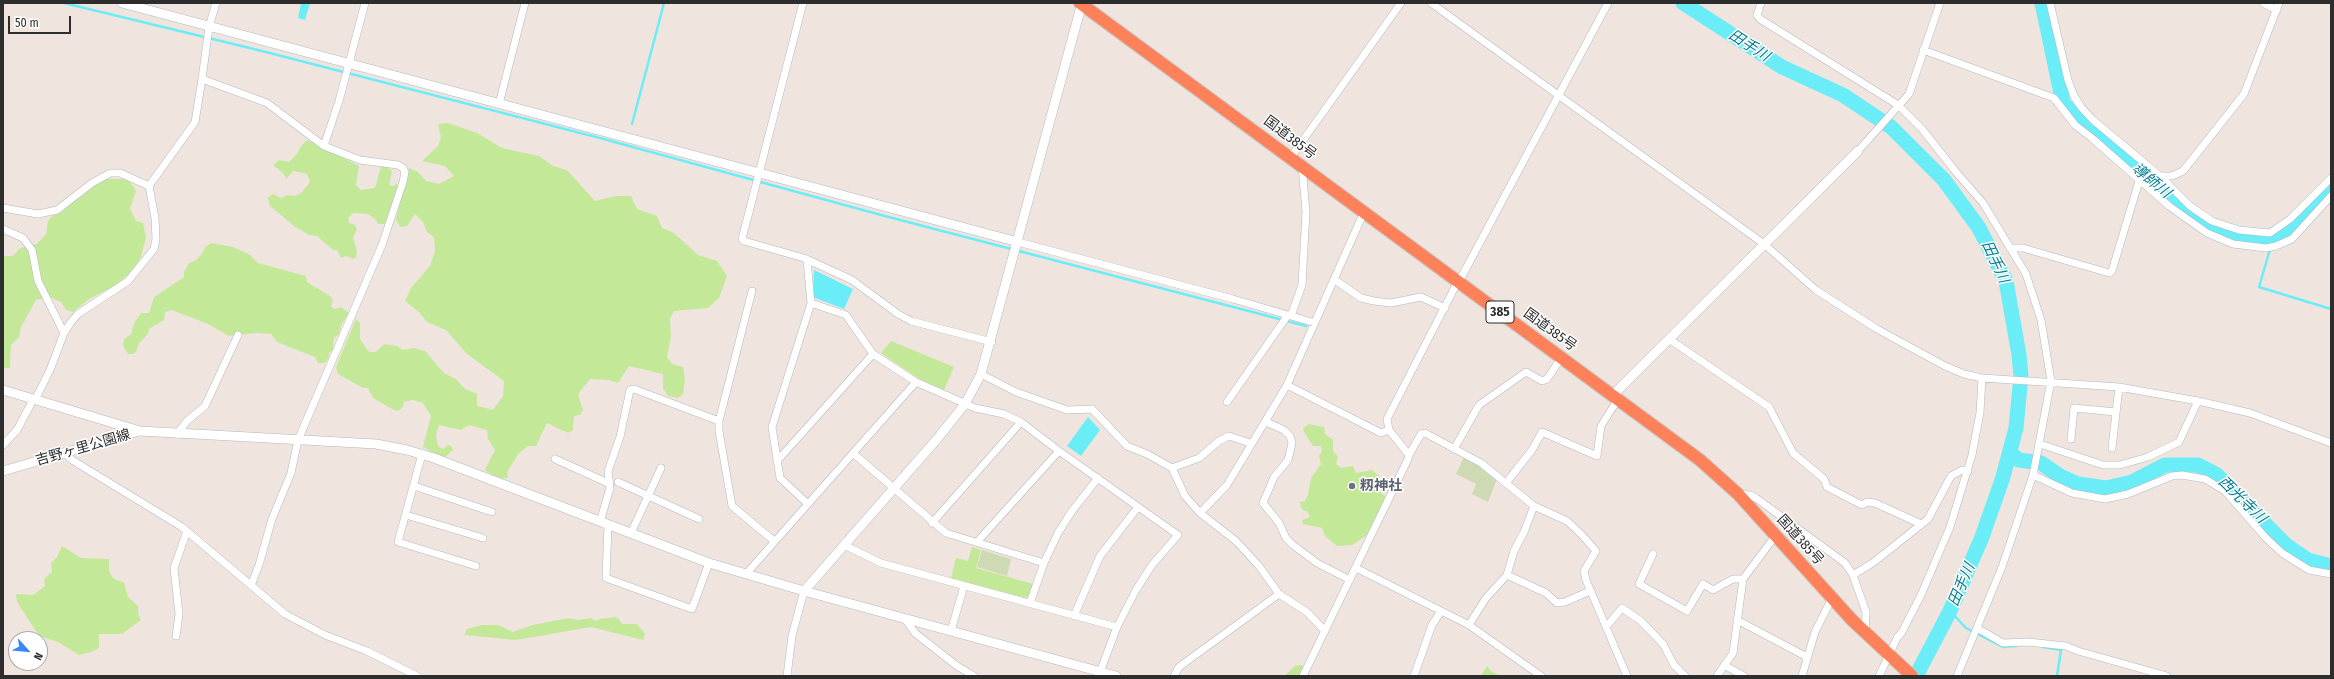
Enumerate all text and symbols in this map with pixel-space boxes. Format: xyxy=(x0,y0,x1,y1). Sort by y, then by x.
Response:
scale bar xyxy=(10,8,73,34)
text: 50 m xyxy=(15,16,39,30)
water label: 田手川 xyxy=(1725,26,1773,66)
street label: 国道385号 xyxy=(1260,113,1320,163)
water label: 導師川 xyxy=(2128,160,2174,202)
water label: 田手川 xyxy=(1977,238,2013,286)
road number: 385 xyxy=(1486,301,1514,323)
street label: 国道385号 xyxy=(1520,305,1580,355)
street label: 吉野ヶ里公園線 xyxy=(34,426,132,470)
water label: 西光寺川 xyxy=(2214,473,2270,527)
place label: 籾神社 xyxy=(1360,478,1402,494)
marker: 籾神社 xyxy=(1347,481,1357,491)
street label: 国道385号 xyxy=(1773,511,1827,569)
water label: 田手川 xyxy=(1945,561,1979,609)
north arrow xyxy=(8,631,48,671)
text: N xyxy=(31,650,46,662)

